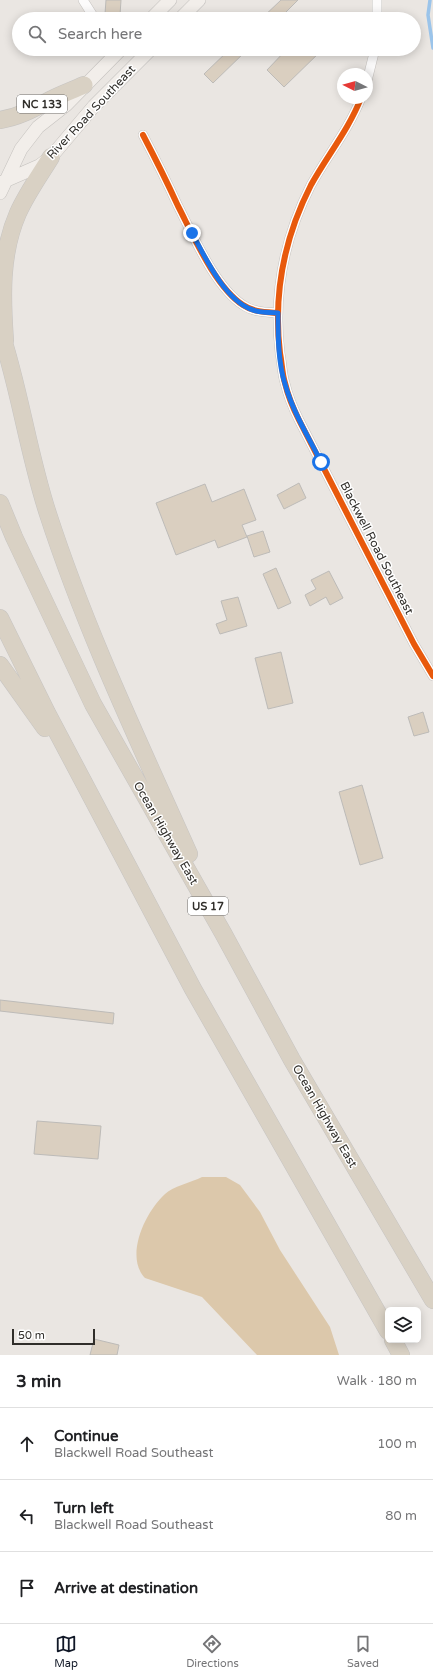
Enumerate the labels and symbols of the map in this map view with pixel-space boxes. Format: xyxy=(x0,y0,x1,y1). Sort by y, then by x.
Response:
street label: River Road Southeast xyxy=(44,62,138,162)
north arrow xyxy=(337,68,373,104)
road number: NC 133 xyxy=(17,95,67,113)
route end xyxy=(183,224,201,242)
route start xyxy=(312,453,330,471)
street label: Blackwell Road Southeast xyxy=(337,479,417,617)
street label: Ocean Highway East xyxy=(131,779,201,887)
road number: US 17 xyxy=(188,897,228,915)
street label: Ocean Highway East xyxy=(290,1062,360,1170)
scale bar xyxy=(12,1327,95,1346)

